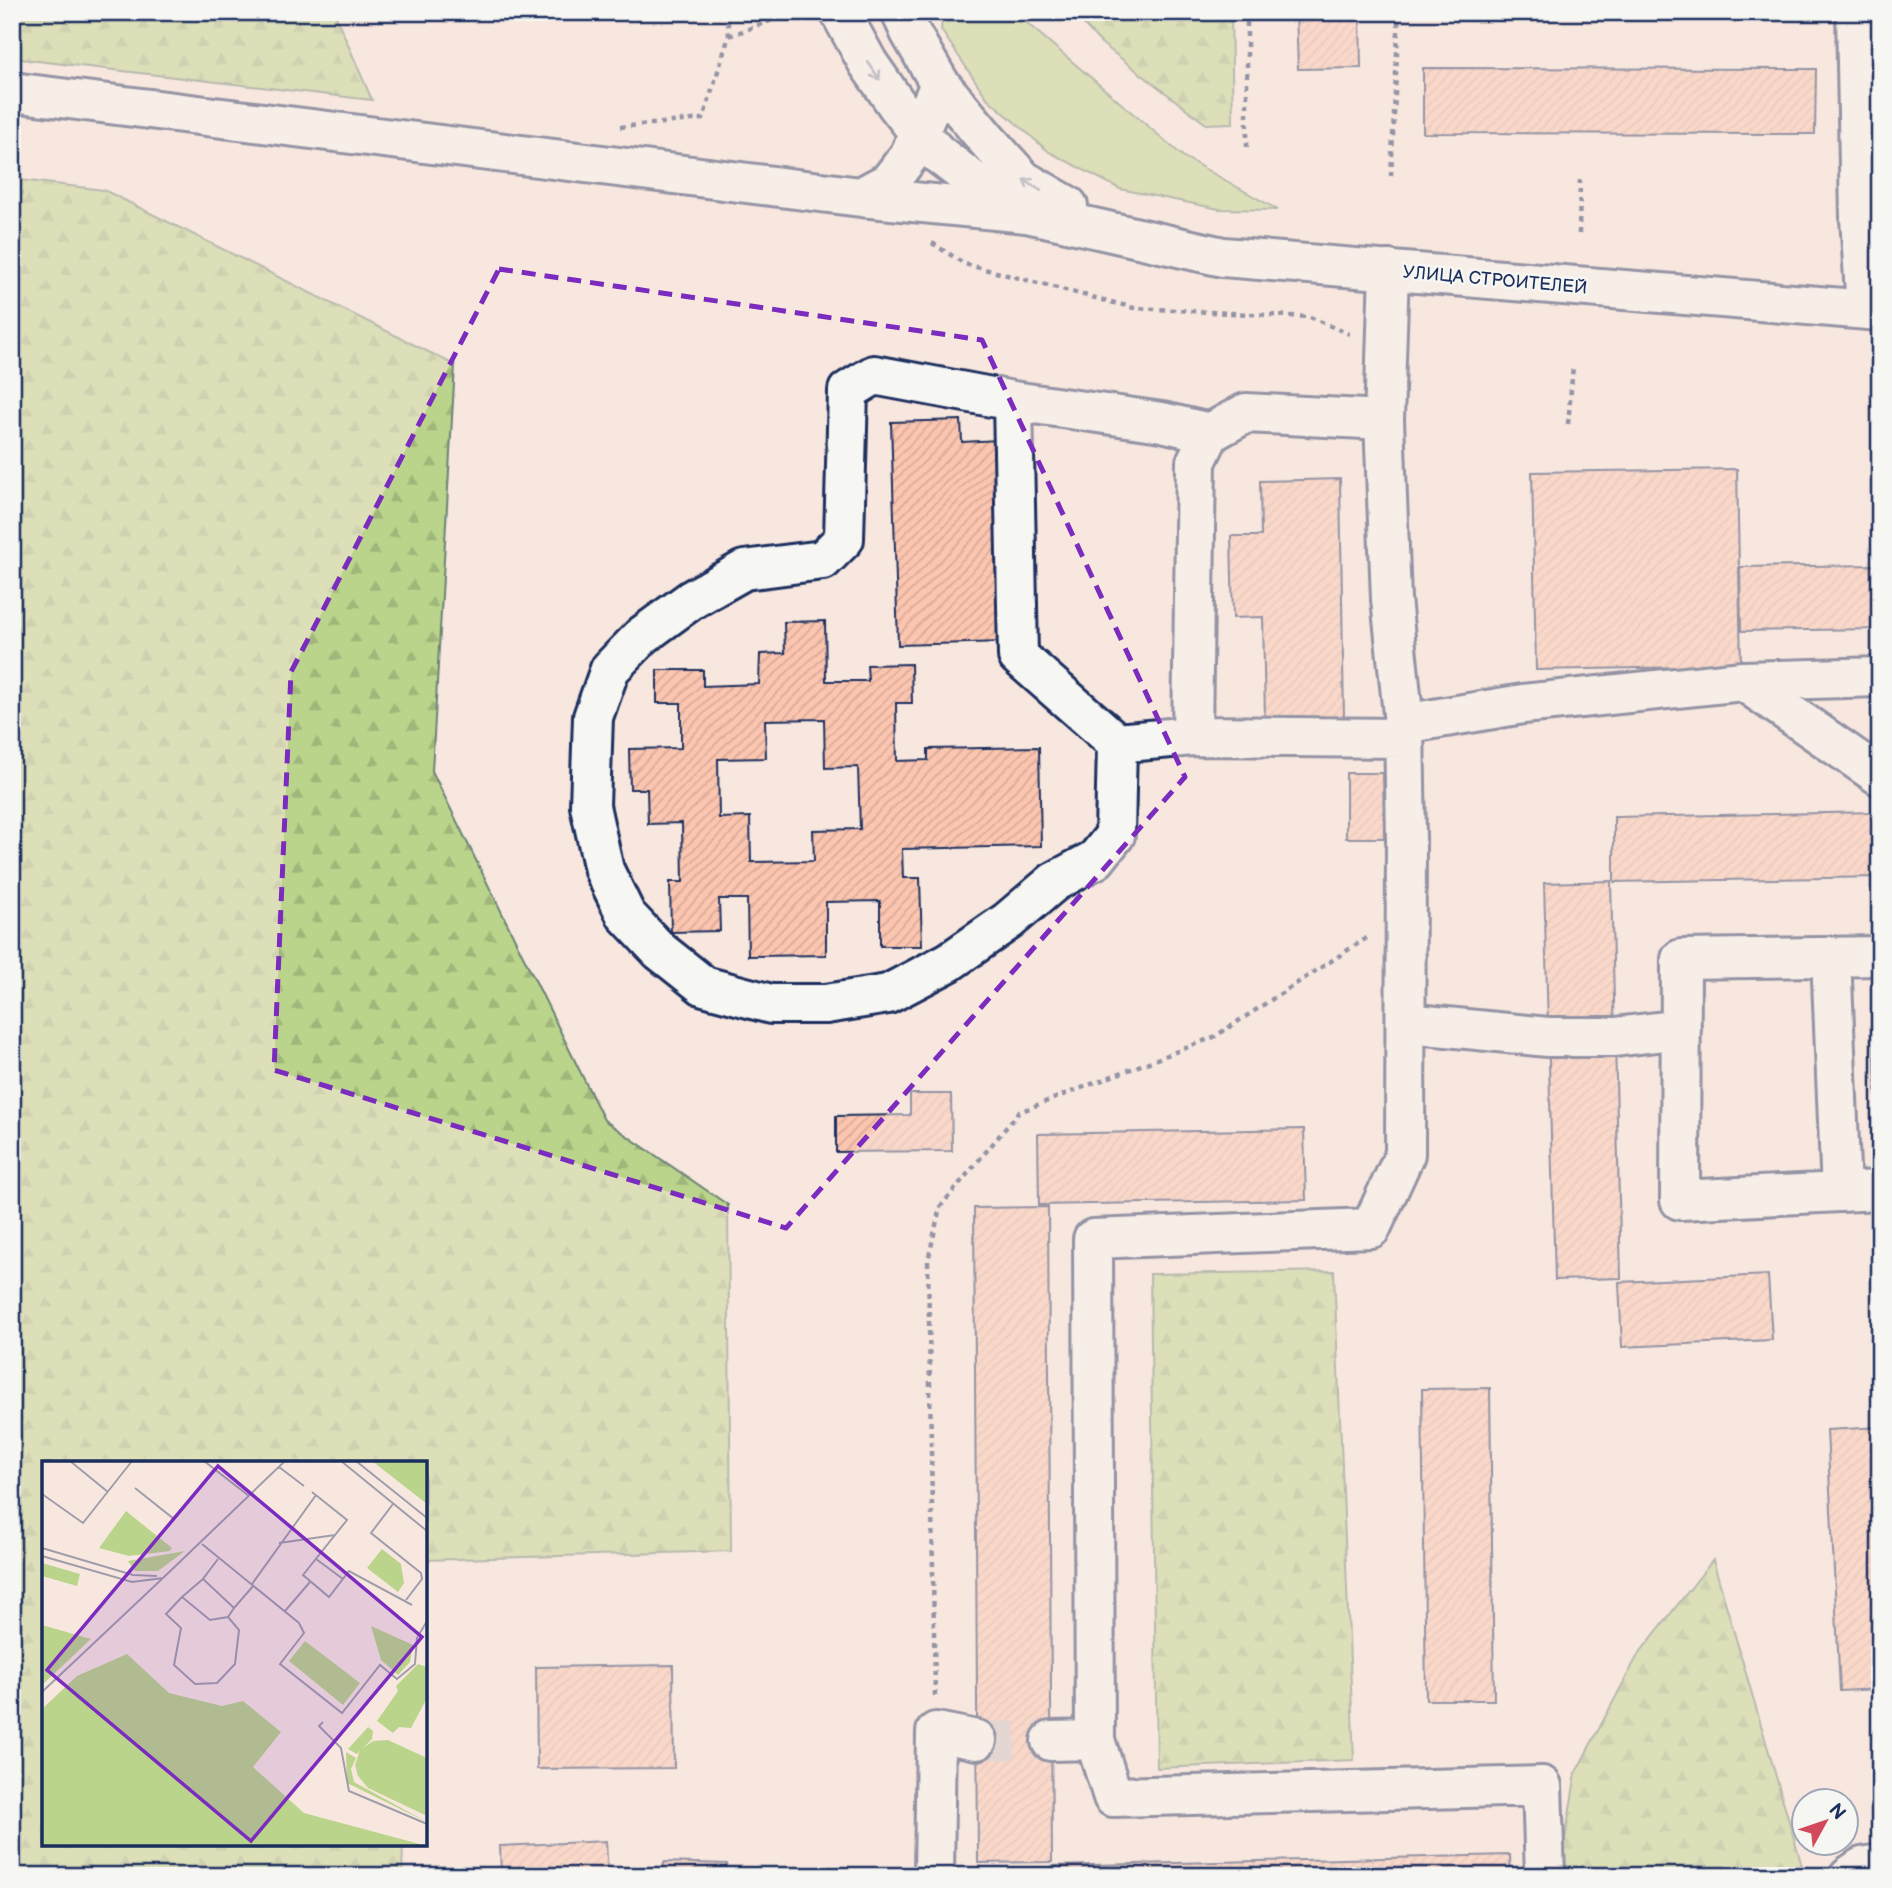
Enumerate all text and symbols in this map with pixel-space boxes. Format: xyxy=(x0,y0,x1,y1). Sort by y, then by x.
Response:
one-way arrow xyxy=(867,61,881,81)
one-way arrow xyxy=(1023,177,1043,191)
street label: УЛИЦА СТРОИТЕЛЕЙ xyxy=(1402,261,1588,299)
inset map xyxy=(42,1461,427,1846)
north arrow xyxy=(1790,1786,1860,1856)
text: N xyxy=(1823,1799,1850,1825)

